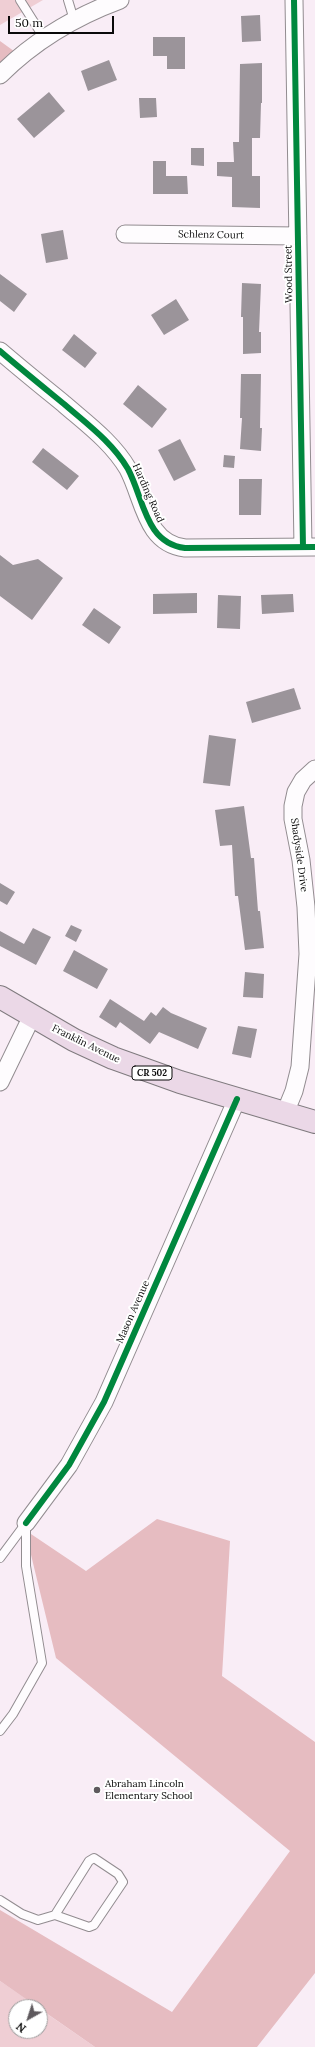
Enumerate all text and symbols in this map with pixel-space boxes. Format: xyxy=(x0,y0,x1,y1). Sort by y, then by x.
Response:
scale bar xyxy=(10,8,116,34)
text: 50 m xyxy=(15,15,43,30)
street label: Schlenz Court xyxy=(178,228,244,242)
street label: Wood Street xyxy=(282,245,296,303)
street label: Harding Road xyxy=(130,462,166,524)
street label: Shadyside Drive xyxy=(288,817,310,893)
street label: Franklin Avenue xyxy=(50,1022,122,1066)
road number: CR 502 xyxy=(132,1066,172,1080)
street label: Mason Avenue xyxy=(114,1279,152,1345)
place label: Abraham Lincoln Elementary School xyxy=(105,1778,193,1802)
marker: Abraham Lincoln Elementary School xyxy=(92,1785,102,1795)
north arrow xyxy=(8,1999,48,2039)
text: N xyxy=(13,2019,29,2036)

